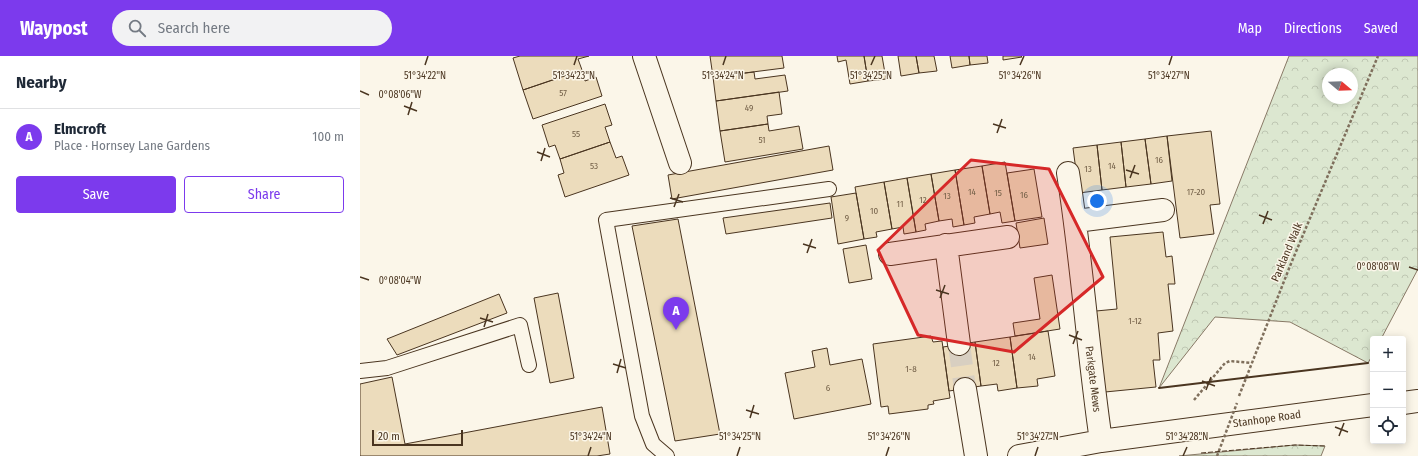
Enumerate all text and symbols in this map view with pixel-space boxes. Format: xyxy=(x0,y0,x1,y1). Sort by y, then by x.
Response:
search box xyxy=(112,10,392,46)
text: Waypost xyxy=(20,17,88,40)
icon: search xyxy=(126,17,148,39)
text: Search here xyxy=(158,19,230,37)
text: Map xyxy=(1238,20,1262,37)
text: Directions xyxy=(1284,20,1342,37)
text: Saved xyxy=(1364,20,1398,37)
north arrow xyxy=(1322,68,1358,104)
text: 51°34'22"N xyxy=(404,70,446,82)
text: 51°34'23"N xyxy=(553,70,595,82)
text: 51°34'24"N xyxy=(702,70,744,82)
text: 51°34'25"N xyxy=(850,70,892,82)
text: 51°34'26"N xyxy=(999,70,1041,82)
text: 51°34'27"N xyxy=(1148,70,1190,82)
text: Nearby xyxy=(16,72,67,93)
house number: 57 xyxy=(559,88,567,98)
text: 0°08'06"W xyxy=(378,89,422,101)
house number: 49 xyxy=(745,103,753,113)
text: Elmcroft xyxy=(54,120,106,138)
text: A xyxy=(25,129,33,144)
text: 100 m xyxy=(312,129,344,144)
house number: 55 xyxy=(572,129,580,139)
house number: 51 xyxy=(758,135,766,145)
text: Place · Hornsey Lane Gardens xyxy=(54,138,210,153)
house number: 16 xyxy=(1155,155,1164,165)
house number: 53 xyxy=(590,161,598,171)
house number: 14 xyxy=(1108,161,1117,171)
house number: 13 xyxy=(1084,164,1092,174)
button: Save xyxy=(16,176,176,213)
button: Share xyxy=(184,176,344,213)
house number: 14 xyxy=(968,187,977,197)
house number: 17-20 xyxy=(1187,187,1206,197)
house number: 15 xyxy=(994,188,1002,198)
house number: 16 xyxy=(1020,190,1029,200)
house number: 13 xyxy=(943,191,951,201)
your location xyxy=(1087,191,1107,211)
house number: 12 xyxy=(919,195,927,205)
house number: 11 xyxy=(897,199,903,209)
house number: 10 xyxy=(870,206,878,216)
house number: 9 xyxy=(845,213,849,223)
street label: Parkland Walk xyxy=(1269,220,1306,284)
text: 0°08'08"W xyxy=(1356,261,1400,273)
text: 0°08'04"W xyxy=(379,275,422,287)
pin: A xyxy=(663,297,689,330)
house number: 1-12 xyxy=(1128,316,1142,326)
map controls xyxy=(1370,336,1406,444)
button: + xyxy=(1370,336,1406,372)
street label: Parkgate Mews xyxy=(1083,345,1104,413)
house number: 14 xyxy=(1028,352,1037,362)
house number: 12 xyxy=(992,358,1000,368)
house number: 1-8 xyxy=(905,364,917,374)
button: − xyxy=(1370,372,1406,408)
house number: 6 xyxy=(826,383,831,393)
street label: Stanhope Road xyxy=(1232,408,1302,430)
button: locate xyxy=(1370,408,1406,444)
scale bar xyxy=(372,428,463,447)
text: 20 m xyxy=(378,430,400,443)
text: 51°34'24"N xyxy=(570,431,612,443)
text: 51°34'25"N xyxy=(719,431,761,443)
text: 51°34'26"N xyxy=(868,431,910,443)
text: 51°34'27"N xyxy=(1017,431,1059,443)
text: 51°34'28"N xyxy=(1166,431,1208,443)

